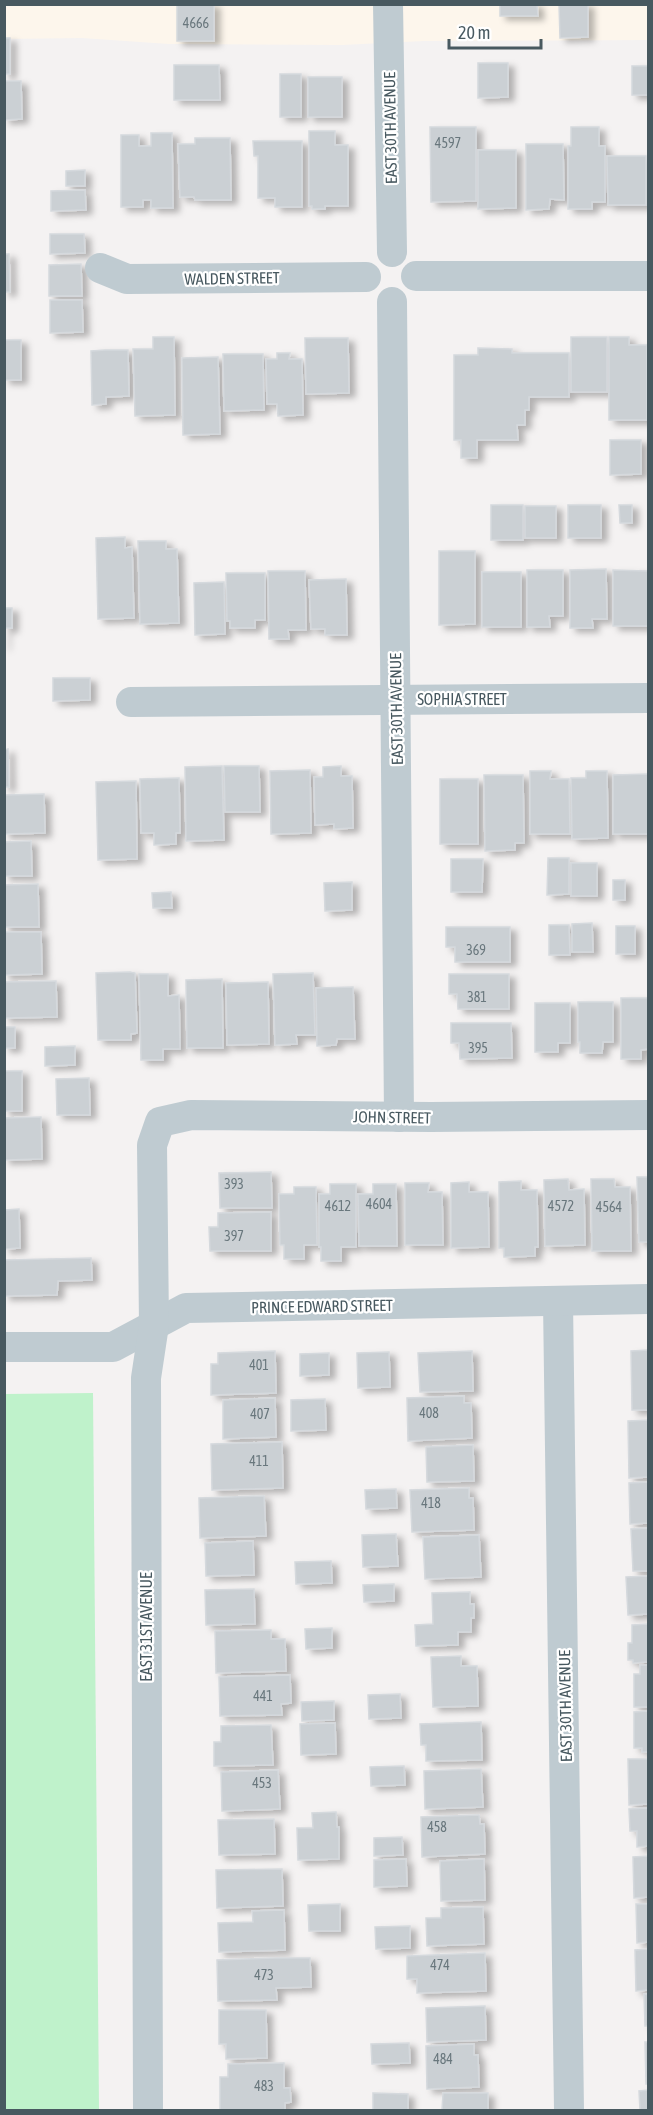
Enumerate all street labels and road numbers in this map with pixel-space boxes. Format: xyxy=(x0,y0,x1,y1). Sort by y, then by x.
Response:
street label: EAST 30TH AVENUE xyxy=(380,72,400,184)
street label: WALDEN STREET xyxy=(184,268,280,288)
street label: EAST 30TH AVENUE xyxy=(386,653,406,765)
street label: SOPHIA STREET xyxy=(417,690,507,708)
street label: JOHN STREET xyxy=(353,1107,431,1127)
street label: PRINCE EDWARD STREET xyxy=(251,1296,393,1316)
street label: EAST 31ST AVENUE xyxy=(137,1572,155,1682)
street label: EAST 30TH AVENUE xyxy=(555,1650,575,1762)

